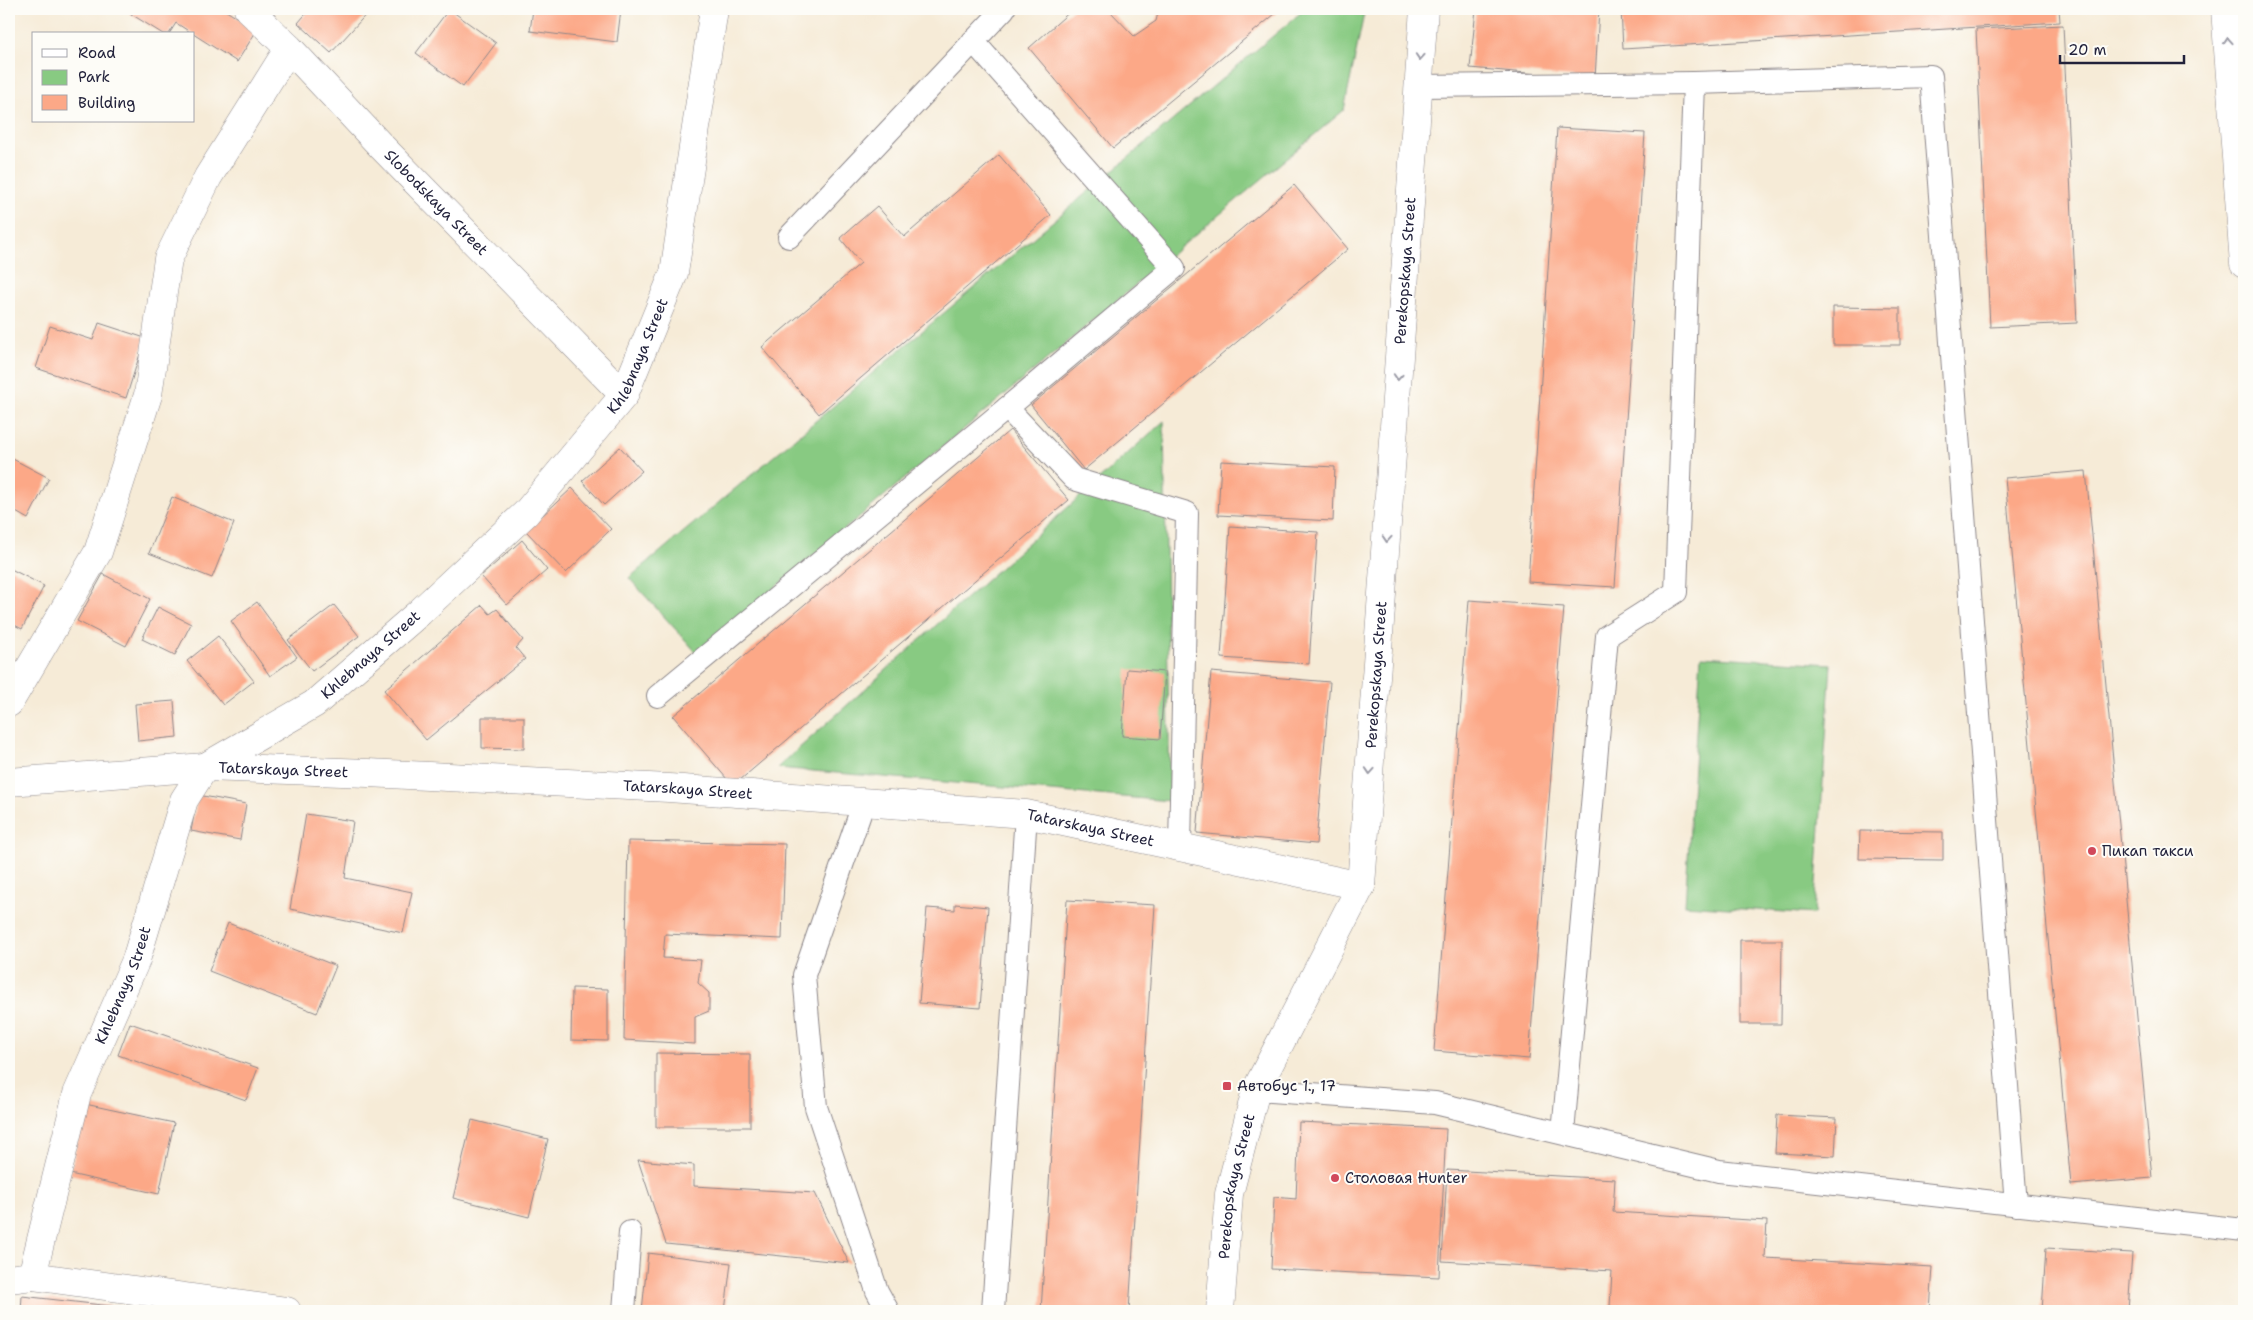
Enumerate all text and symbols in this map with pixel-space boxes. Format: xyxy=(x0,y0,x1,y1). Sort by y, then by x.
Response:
legend xyxy=(32,32,195,122)
scale bar xyxy=(2060,32,2184,64)
one-way arrow xyxy=(2222,37,2233,45)
text: 20 m xyxy=(2068,40,2107,60)
text: Road xyxy=(78,43,116,63)
one-way arrow xyxy=(1415,54,1426,62)
text: Park xyxy=(78,67,110,87)
text: Building xyxy=(78,93,135,113)
street label: Slobodskaya Street xyxy=(380,145,492,260)
street label: Perekopskaya Street xyxy=(1390,196,1420,345)
street label: Khlebnaya Street xyxy=(602,295,673,418)
one-way arrow xyxy=(1393,373,1404,381)
one-way arrow xyxy=(1381,535,1392,543)
street label: Perekopskaya Street xyxy=(1361,600,1391,749)
street label: Khlebnaya Street xyxy=(317,606,424,704)
street label: Tatarskaya Street xyxy=(218,758,349,782)
one-way arrow xyxy=(1365,767,1376,775)
street label: Tatarskaya Street xyxy=(623,776,753,804)
street label: Tatarskaya Street xyxy=(1025,804,1156,851)
place label: Пикап такси xyxy=(2102,841,2194,861)
marker: Пикап такси xyxy=(2086,845,2098,857)
street label: Khlebnaya Street xyxy=(90,924,156,1047)
place label: Автобус 1., 17 xyxy=(1237,1076,1336,1096)
marker: Автобус 1., 17 xyxy=(1221,1080,1233,1092)
street label: Perekopskaya Street xyxy=(1214,1112,1259,1260)
place label: Столовая Hunter xyxy=(1345,1168,1468,1188)
marker: Столовая Hunter xyxy=(1329,1172,1341,1184)

